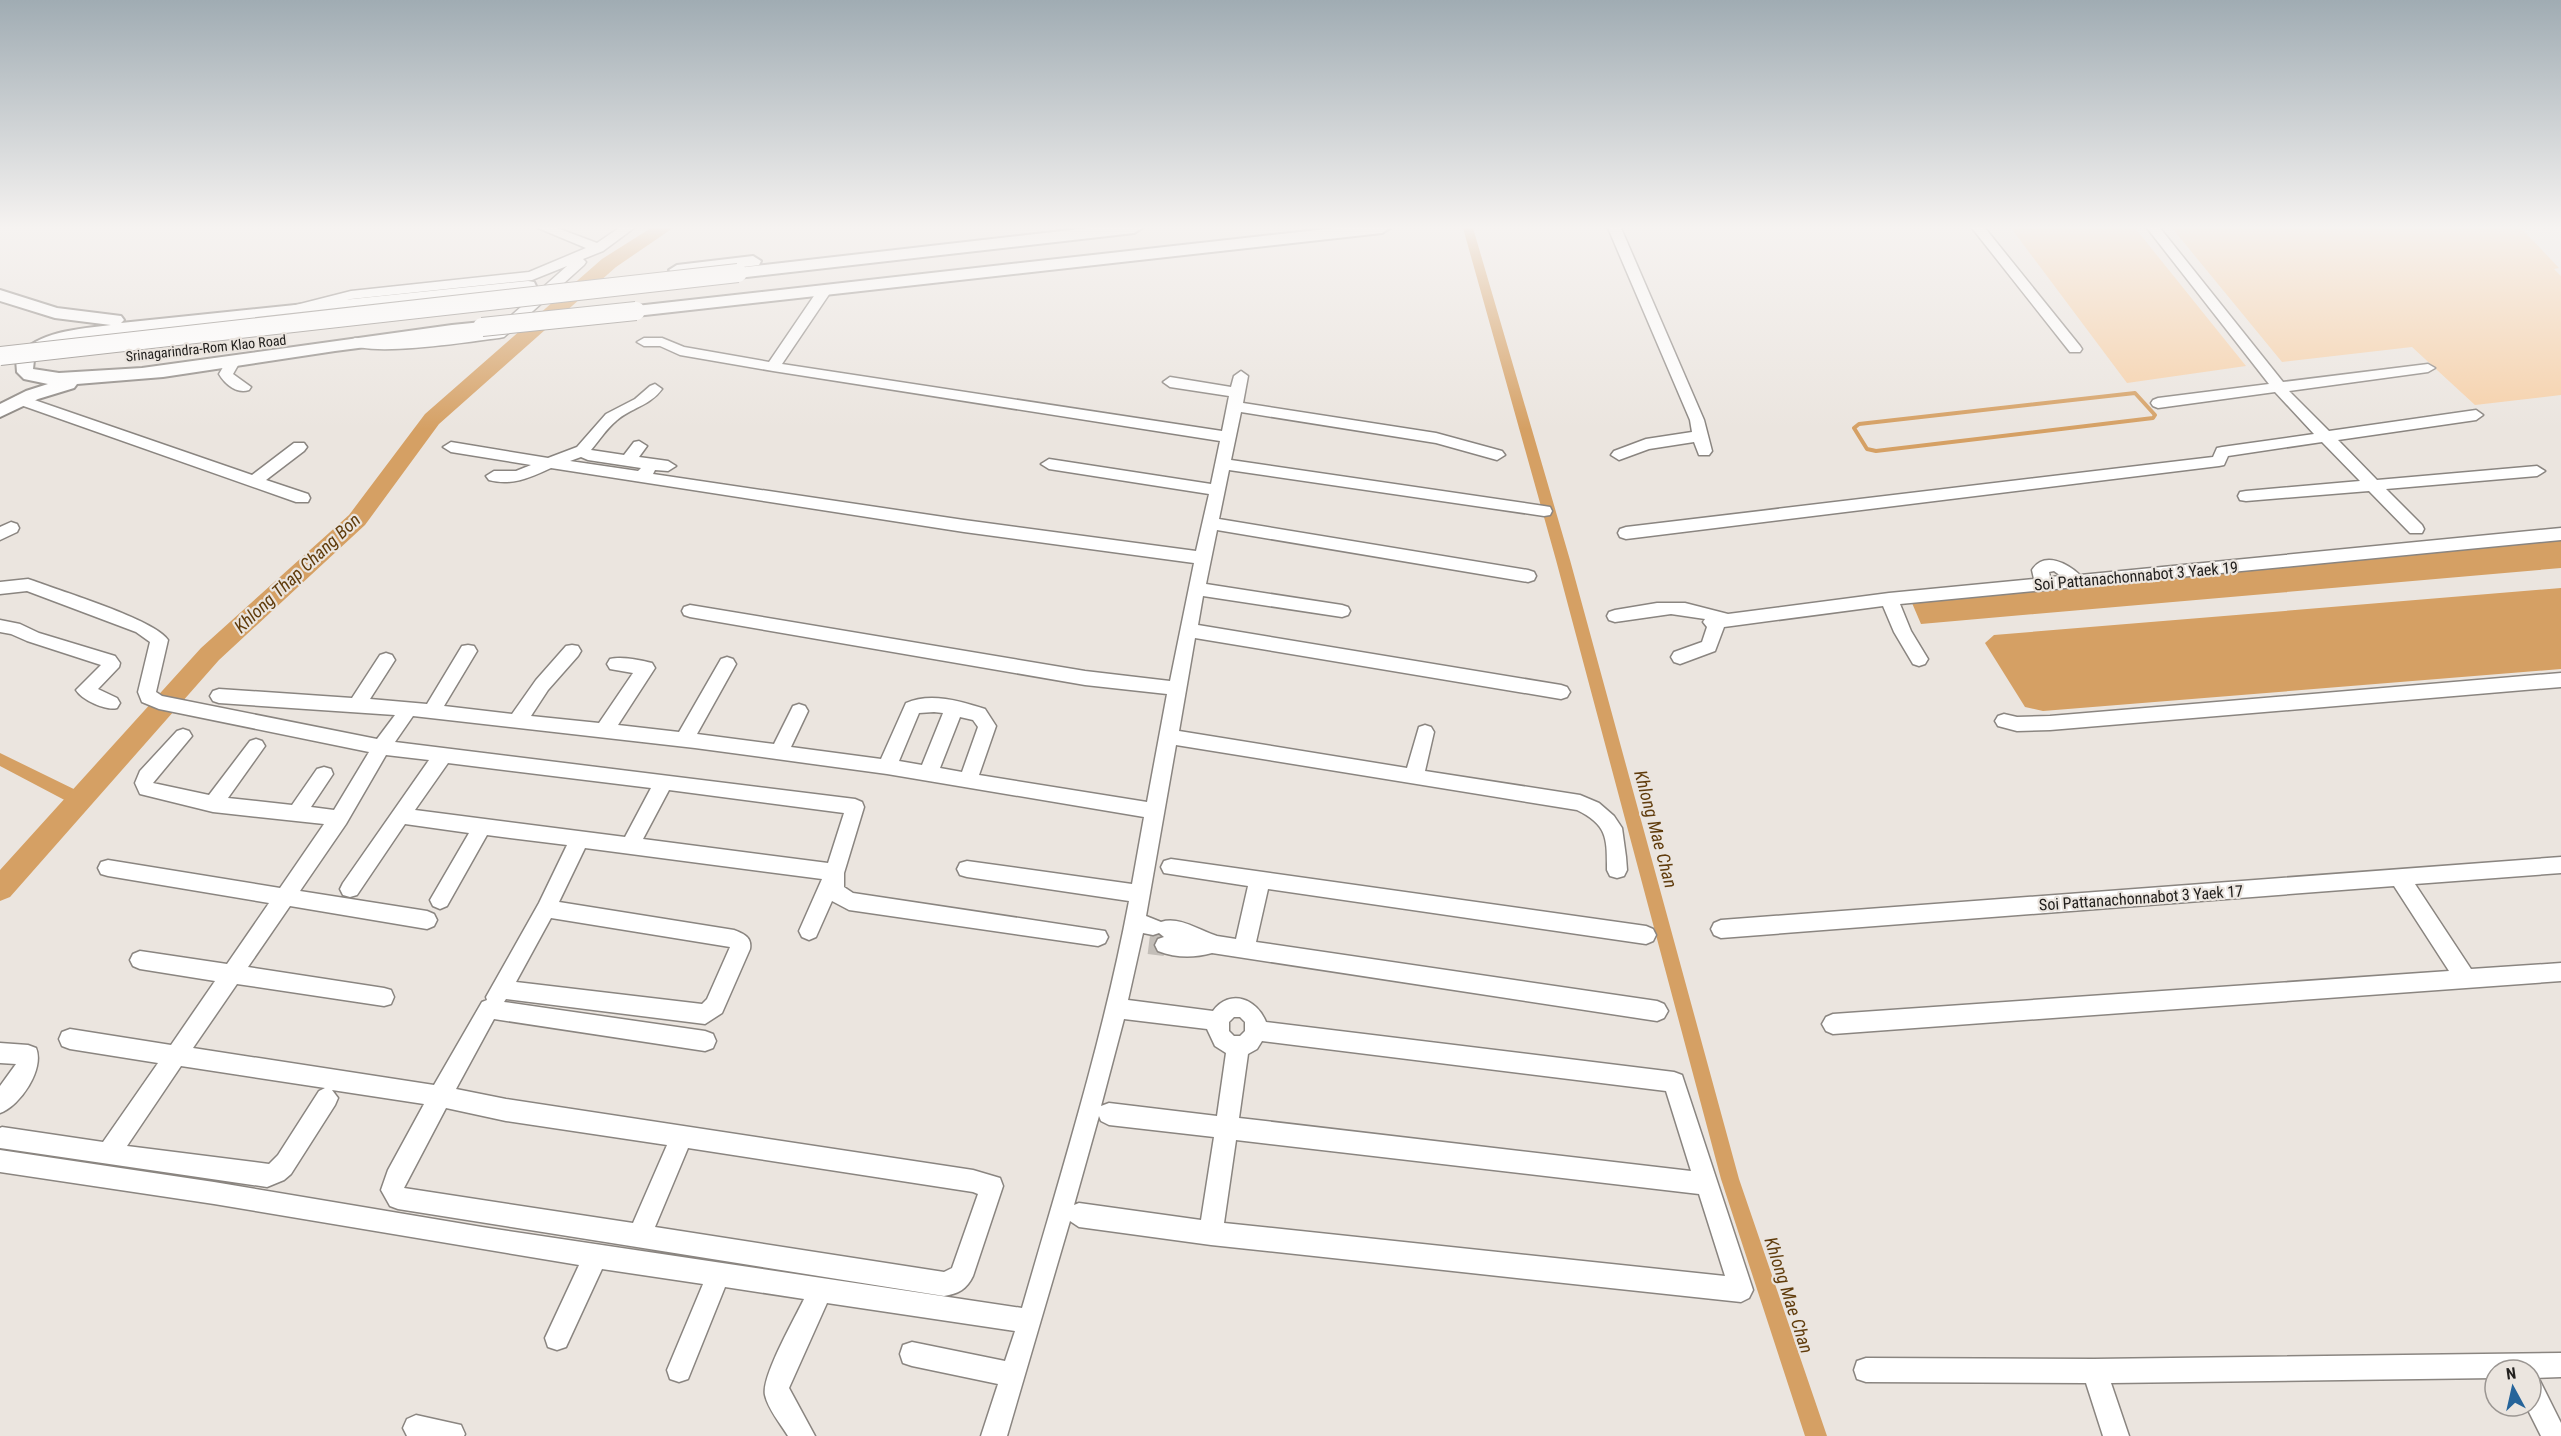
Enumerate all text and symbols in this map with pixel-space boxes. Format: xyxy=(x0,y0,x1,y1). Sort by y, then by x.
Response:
street label: Srinagarindra-Rom Klao Road xyxy=(125,332,287,364)
water label: Khlong Thap Chang Bon xyxy=(230,509,364,637)
street label: Soi Pattanachonnabot 3 Yaek 19 xyxy=(2033,558,2239,594)
water label: Khlong Mae Chan xyxy=(1630,768,1682,890)
street label: Soi Pattanachonnabot 3 Yaek 17 xyxy=(2038,881,2244,915)
water label: Khlong Mae Chan xyxy=(1760,1234,1818,1356)
north arrow xyxy=(2483,1358,2543,1418)
text: N xyxy=(2505,1364,2517,1384)

